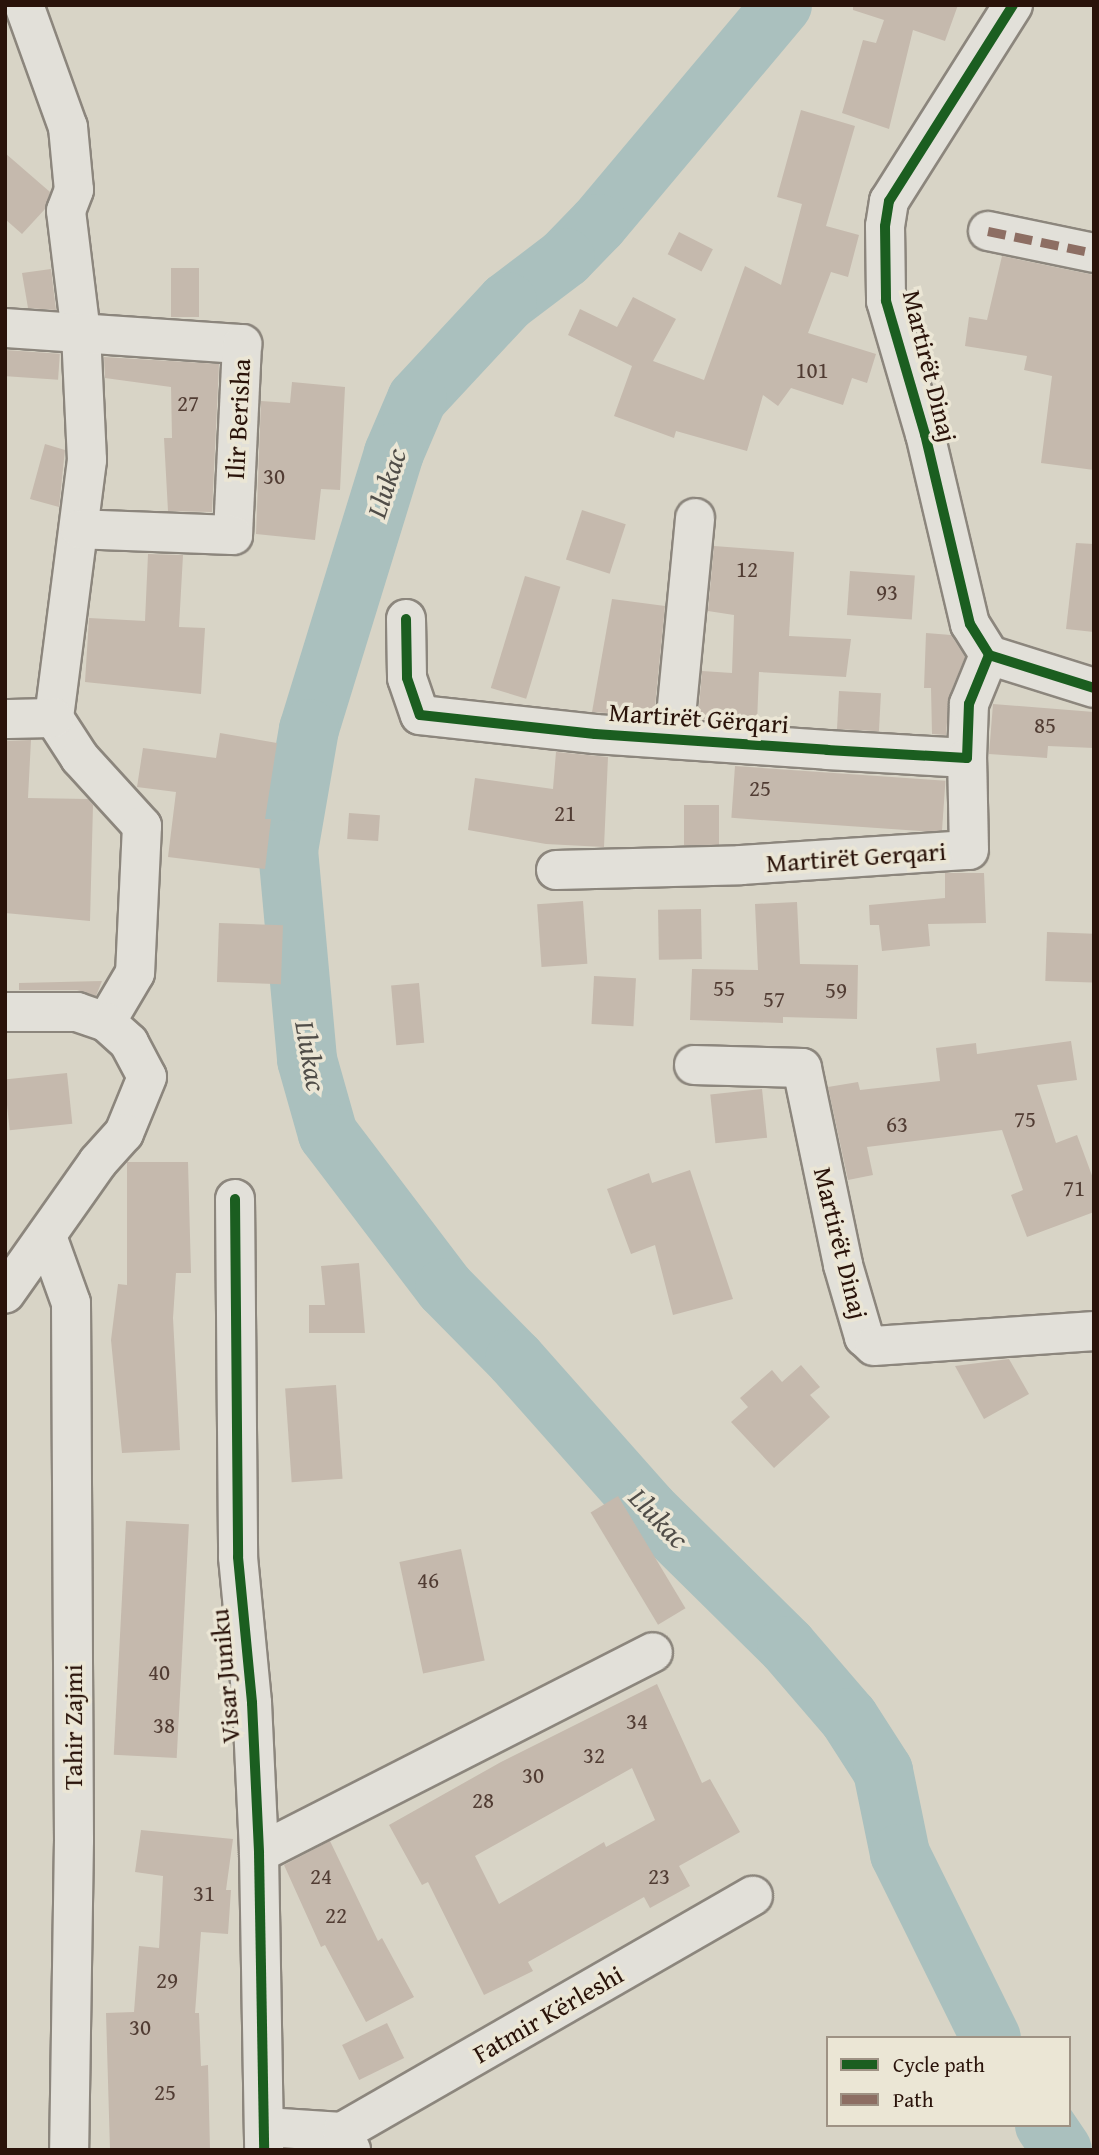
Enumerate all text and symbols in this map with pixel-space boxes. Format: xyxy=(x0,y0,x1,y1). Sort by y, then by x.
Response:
street label: Martirët Dinaj xyxy=(896,287,964,445)
house number: 101 xyxy=(795,356,829,384)
street label: Ilir Berisha xyxy=(219,358,257,480)
house number: 27 xyxy=(177,389,199,417)
water label: Llukac xyxy=(359,444,413,522)
house number: 30 xyxy=(263,462,285,490)
house number: 12 xyxy=(736,555,758,583)
house number: 93 xyxy=(876,578,898,606)
street label: Martirët Gërqari xyxy=(608,696,790,740)
house number: 85 xyxy=(1034,711,1056,739)
house number: 25 xyxy=(749,774,771,802)
house number: 21 xyxy=(554,799,576,827)
street label: Martirët Gerqari xyxy=(765,835,947,879)
house number: 55 xyxy=(713,974,735,1002)
house number: 59 xyxy=(825,976,847,1004)
house number: 57 xyxy=(763,985,785,1013)
water label: Llukac xyxy=(288,1018,334,1094)
house number: 75 xyxy=(1014,1105,1036,1133)
house number: 63 xyxy=(886,1110,908,1138)
street label: Martirët Dinaj xyxy=(807,1164,875,1322)
house number: 71 xyxy=(1063,1174,1085,1202)
water label: Llukac xyxy=(622,1481,696,1555)
house number: 46 xyxy=(417,1566,439,1594)
street label: Visar Juniku xyxy=(204,1607,246,1745)
house number: 40 xyxy=(148,1658,170,1686)
street label: Tahir Zajmi xyxy=(57,1664,89,1790)
house number: 34 xyxy=(626,1707,648,1735)
house number: 38 xyxy=(153,1711,175,1739)
house number: 32 xyxy=(583,1741,605,1769)
house number: 30 xyxy=(522,1761,544,1789)
house number: 28 xyxy=(472,1786,494,1814)
house number: 24 xyxy=(310,1862,332,1890)
house number: 23 xyxy=(648,1862,670,1890)
house number: 31 xyxy=(193,1879,215,1907)
house number: 22 xyxy=(325,1901,347,1929)
street label: Fatmir Kërleshi xyxy=(467,1958,629,2070)
house number: 29 xyxy=(156,1966,178,1994)
house number: 30 xyxy=(129,2013,151,2041)
legend xyxy=(826,2036,1071,2127)
text: Cycle path xyxy=(893,2049,985,2080)
house number: 25 xyxy=(154,2078,176,2106)
text: Path xyxy=(893,2084,933,2115)

